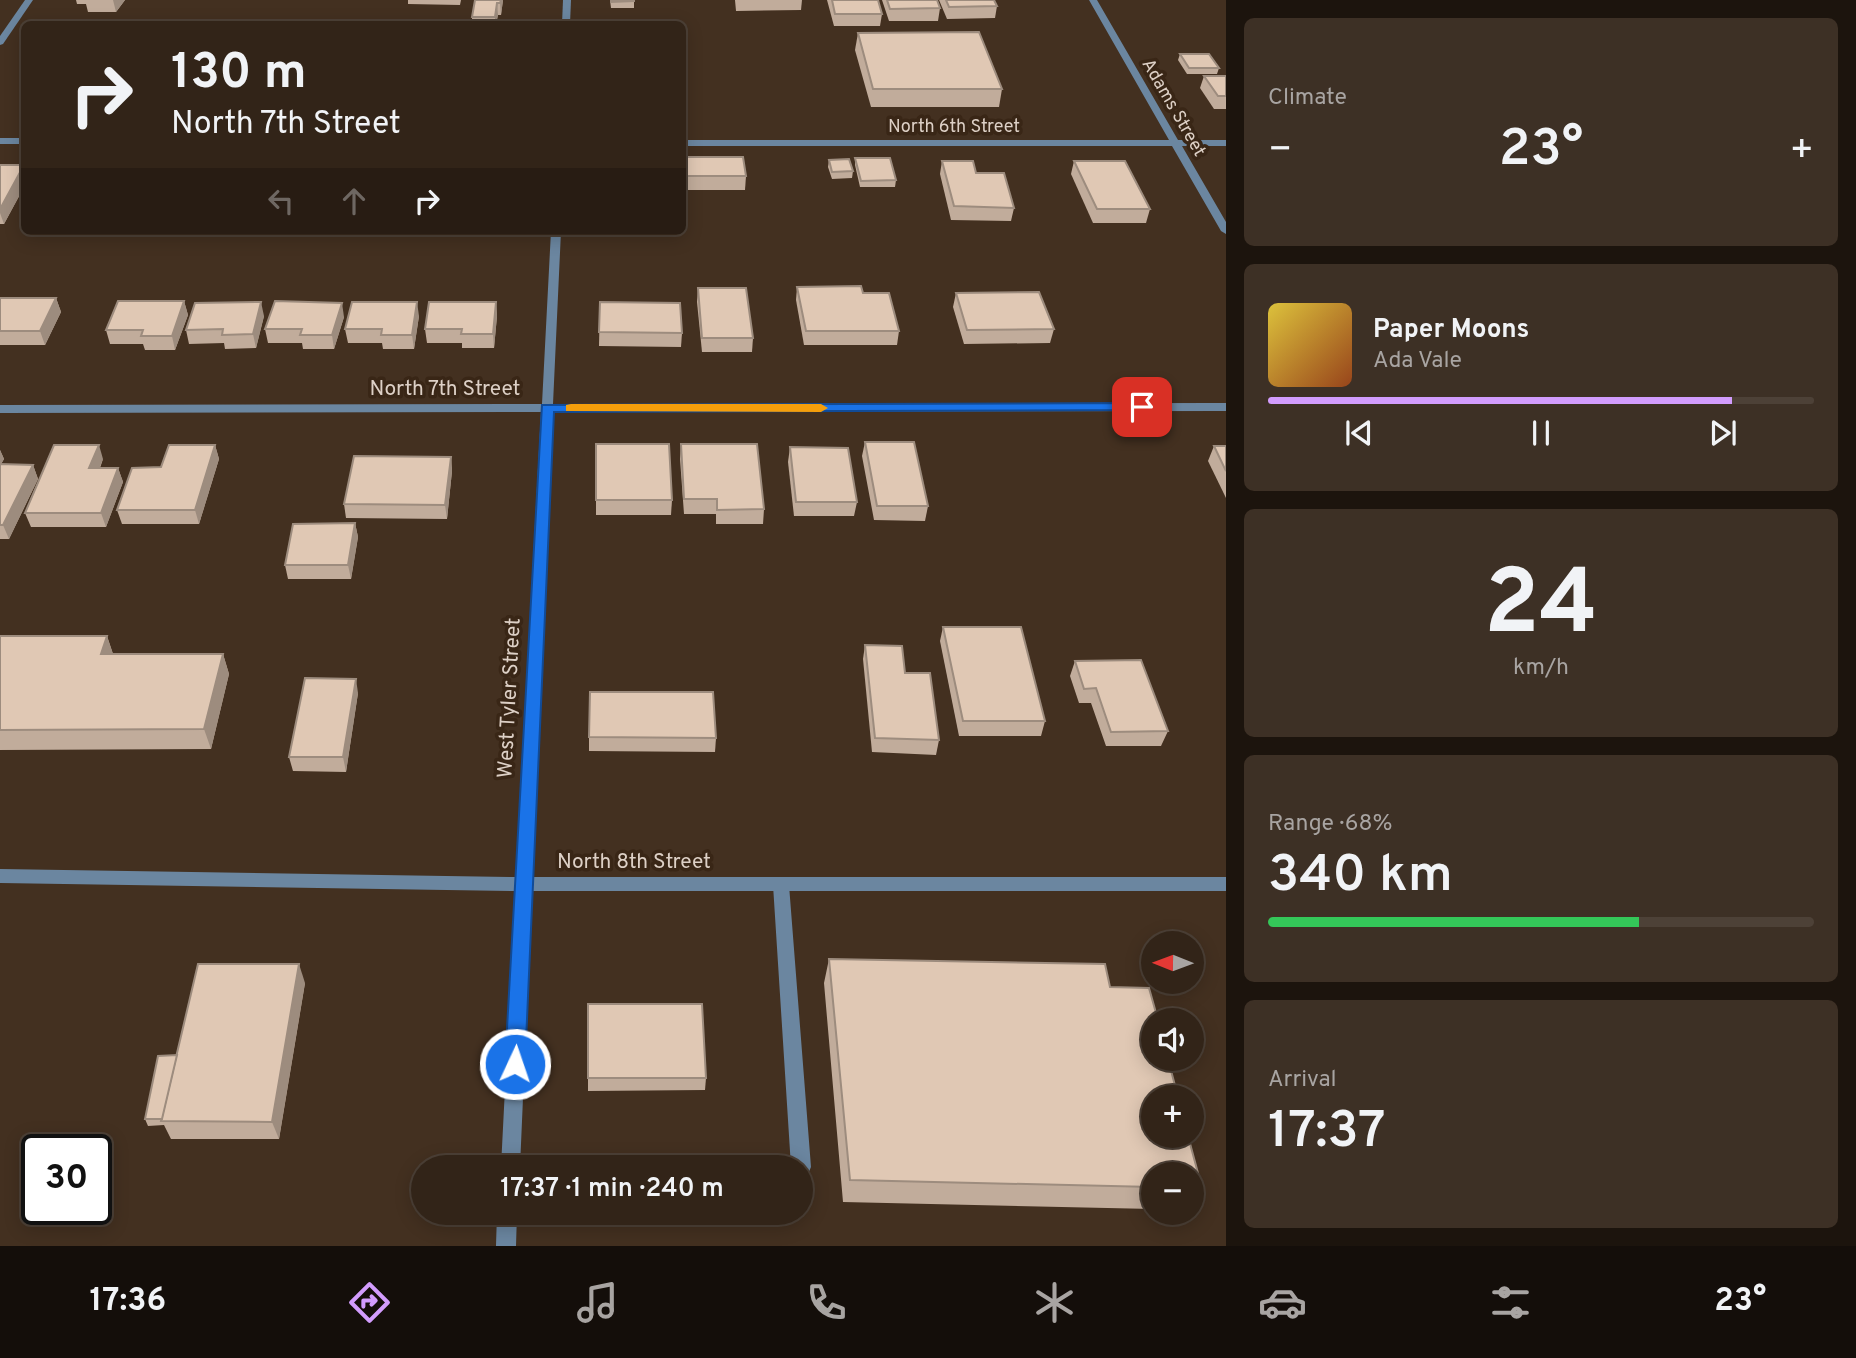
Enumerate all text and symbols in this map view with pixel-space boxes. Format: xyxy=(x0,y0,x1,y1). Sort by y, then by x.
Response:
text: 130 m xyxy=(171,44,307,106)
icon: right xyxy=(56,49,147,140)
street label: Adams Street xyxy=(1136,55,1210,161)
text: Climate xyxy=(1268,84,1347,113)
text: North 7th Street xyxy=(171,105,401,145)
street label: North 6th Street xyxy=(888,116,1020,139)
text: 23° xyxy=(1499,118,1583,184)
text: − xyxy=(1268,127,1293,176)
text: + xyxy=(1789,127,1814,176)
icon: left xyxy=(262,182,300,220)
icon: ahead xyxy=(335,182,373,220)
icon: right xyxy=(408,182,446,220)
text: Paper Moons xyxy=(1373,314,1529,347)
text: Ada Vale xyxy=(1373,347,1462,376)
street label: North 7th Street xyxy=(370,376,520,403)
pin xyxy=(1112,377,1172,437)
icon: arrive xyxy=(1123,388,1161,426)
icon: previous xyxy=(1340,414,1378,452)
icon: pause xyxy=(1522,414,1560,452)
icon: next xyxy=(1704,414,1742,452)
text: 24 xyxy=(1484,551,1598,666)
street label: West Tyler Street xyxy=(492,617,528,779)
text: km/h xyxy=(1513,654,1569,683)
text: Range · 68% xyxy=(1268,810,1393,839)
text: 340 km xyxy=(1268,844,1453,910)
street label: North 8th Street xyxy=(557,849,711,876)
north arrow xyxy=(1141,931,1204,994)
map controls xyxy=(1141,931,1204,1225)
button: sound xyxy=(1141,1008,1204,1071)
position arrow xyxy=(478,1027,552,1101)
text: Arrival xyxy=(1268,1066,1337,1095)
button: + xyxy=(1141,1085,1204,1148)
text: 17:37 xyxy=(1268,1100,1386,1166)
speed limit sign: 30 xyxy=(21,1134,112,1225)
button: − xyxy=(1141,1162,1204,1225)
text: 17:37 · 1 min · 240 m xyxy=(500,1173,724,1206)
icon: directions xyxy=(345,1278,394,1327)
icon: music xyxy=(573,1278,622,1327)
icon: phone xyxy=(802,1278,851,1327)
icon: climate xyxy=(1030,1278,1079,1327)
icon: car xyxy=(1258,1278,1307,1327)
icon: filters xyxy=(1486,1278,1535,1327)
text: 17:36 xyxy=(90,1282,166,1322)
text: 23° xyxy=(1714,1282,1766,1322)

